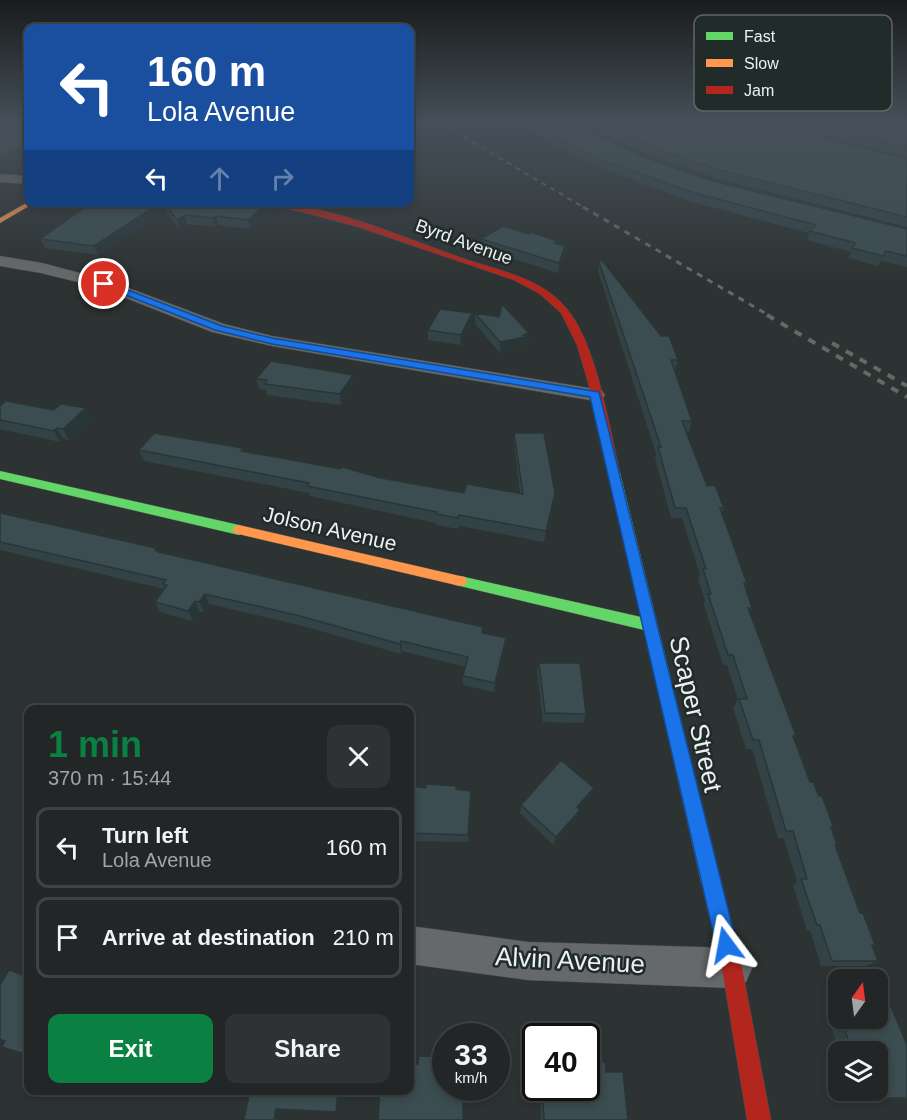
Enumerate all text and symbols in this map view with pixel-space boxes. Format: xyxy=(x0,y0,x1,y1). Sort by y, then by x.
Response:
legend xyxy=(694,15,892,111)
text: Fast xyxy=(744,28,776,45)
icon: left xyxy=(48,48,126,126)
text: 160 m xyxy=(147,48,266,95)
text: Slow xyxy=(744,55,779,72)
text: Jam xyxy=(744,82,774,99)
text: Lola Avenue xyxy=(147,97,295,127)
icon: left xyxy=(140,162,173,195)
icon: ahead xyxy=(203,162,236,195)
icon: right xyxy=(266,162,299,195)
street label: Byrd Avenue xyxy=(413,215,515,269)
pin xyxy=(78,258,129,309)
icon: arrive xyxy=(87,267,120,300)
street label: Jolson Avenue xyxy=(261,502,399,555)
street label: Scaper Street xyxy=(664,633,729,796)
text: 1 min xyxy=(48,724,142,765)
button: close xyxy=(327,725,390,788)
text: 370 m · 15:44 xyxy=(48,767,171,789)
text: Turn left xyxy=(102,823,188,848)
icon: left xyxy=(51,831,84,864)
text: 160 m xyxy=(326,835,387,860)
text: Lola Avenue xyxy=(102,849,212,871)
position arrow xyxy=(694,913,758,977)
icon: arrive xyxy=(51,921,84,954)
text: Arrive at destination xyxy=(102,925,315,950)
text: 210 m xyxy=(333,925,394,950)
street label: Alvin Avenue xyxy=(494,941,646,979)
north arrow xyxy=(828,969,888,1029)
map controls xyxy=(828,969,888,1101)
button: Exit xyxy=(48,1014,213,1083)
button: Share xyxy=(225,1014,390,1083)
speed limit sign: 40 xyxy=(522,1023,600,1101)
text: 33 xyxy=(454,1038,488,1071)
button: layers xyxy=(828,1041,888,1101)
text: km/h xyxy=(455,1069,487,1086)

